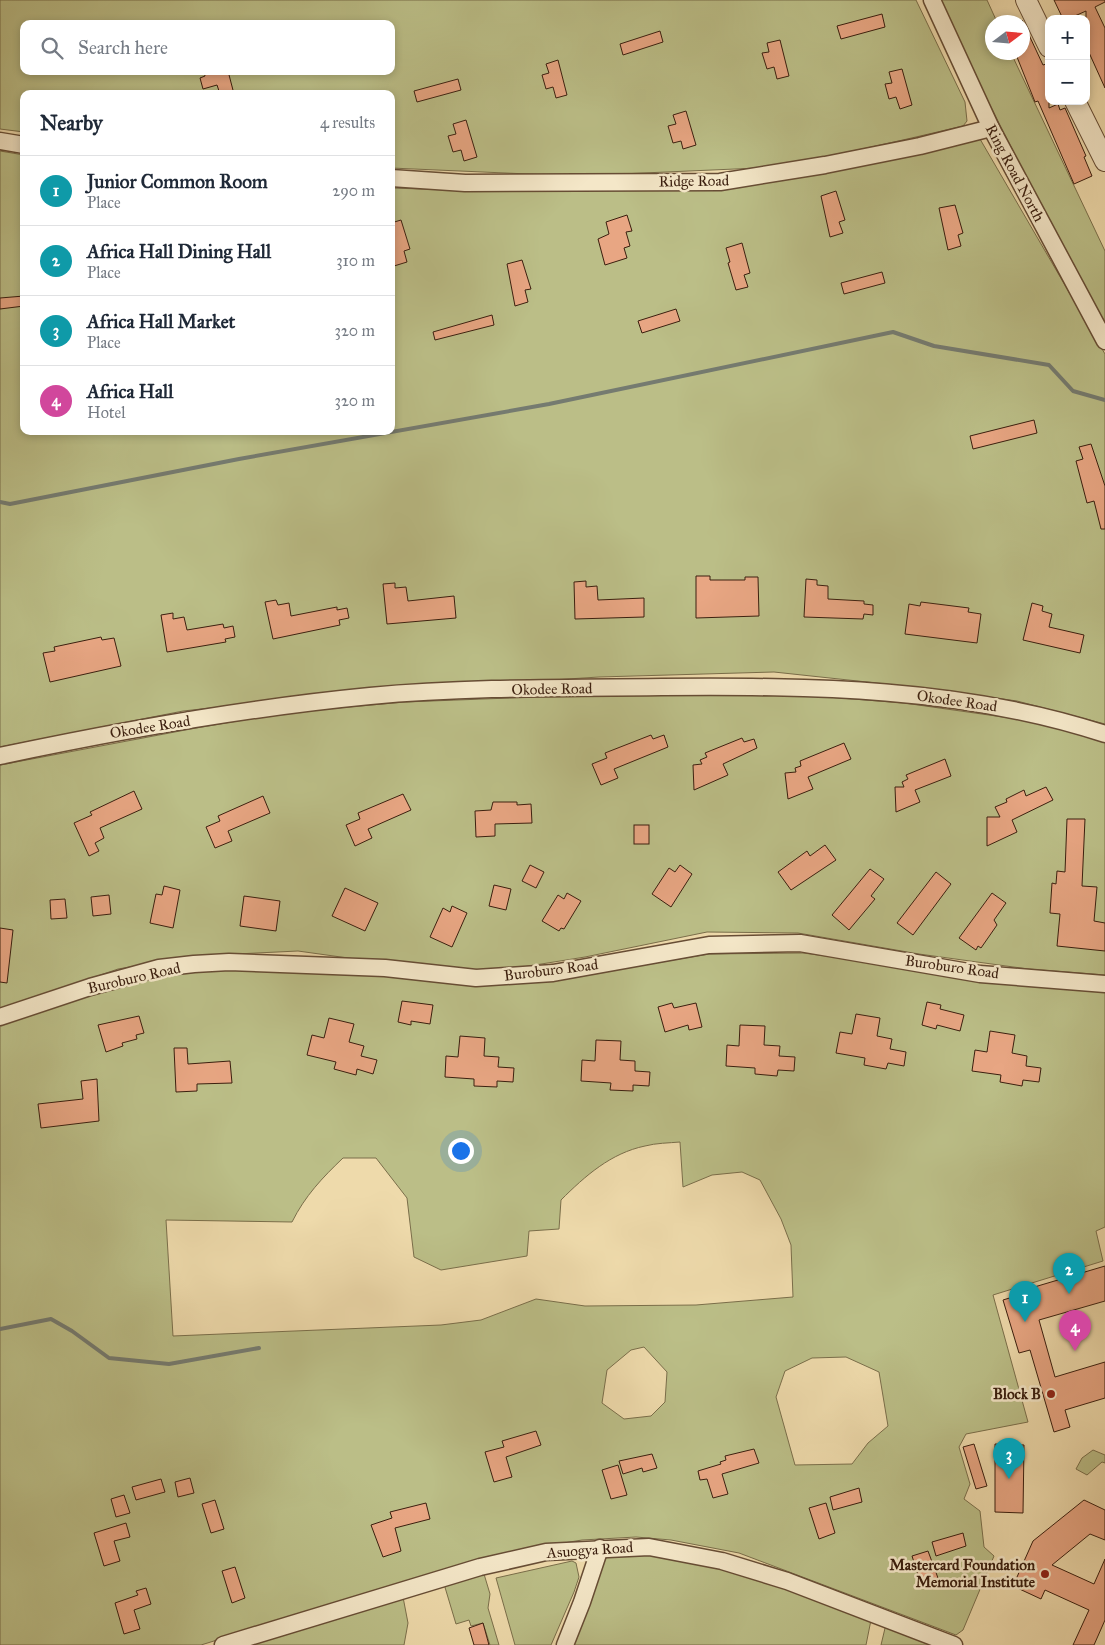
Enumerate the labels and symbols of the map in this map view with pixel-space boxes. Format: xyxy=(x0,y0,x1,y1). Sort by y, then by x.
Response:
north arrow xyxy=(985,15,1030,60)
street label: Ring Road North xyxy=(982,121,1049,225)
street label: Ridge Road xyxy=(659,171,730,191)
street label: Okodee Road xyxy=(511,679,593,699)
street label: Okodee Road xyxy=(916,686,999,716)
street label: Okodee Road xyxy=(109,712,192,742)
street label: Buroburo Road xyxy=(904,951,1001,983)
street label: Buroburo Road xyxy=(503,955,600,985)
street label: Buroburo Road xyxy=(86,958,183,997)
your location xyxy=(448,1138,474,1164)
pin: 2 xyxy=(1053,1253,1085,1294)
pin: 1 xyxy=(1009,1281,1041,1322)
pin: 4 xyxy=(1059,1310,1091,1351)
place label: Block B xyxy=(993,1385,1041,1403)
marker: Block B xyxy=(1045,1388,1057,1400)
pin: 3 xyxy=(993,1438,1025,1479)
street label: Asuogya Road xyxy=(545,1538,634,1562)
place label: Mastercard Foundation Memorial Institute xyxy=(889,1556,1036,1591)
marker: Mastercard Foundation Memorial Institute xyxy=(1039,1568,1051,1580)

